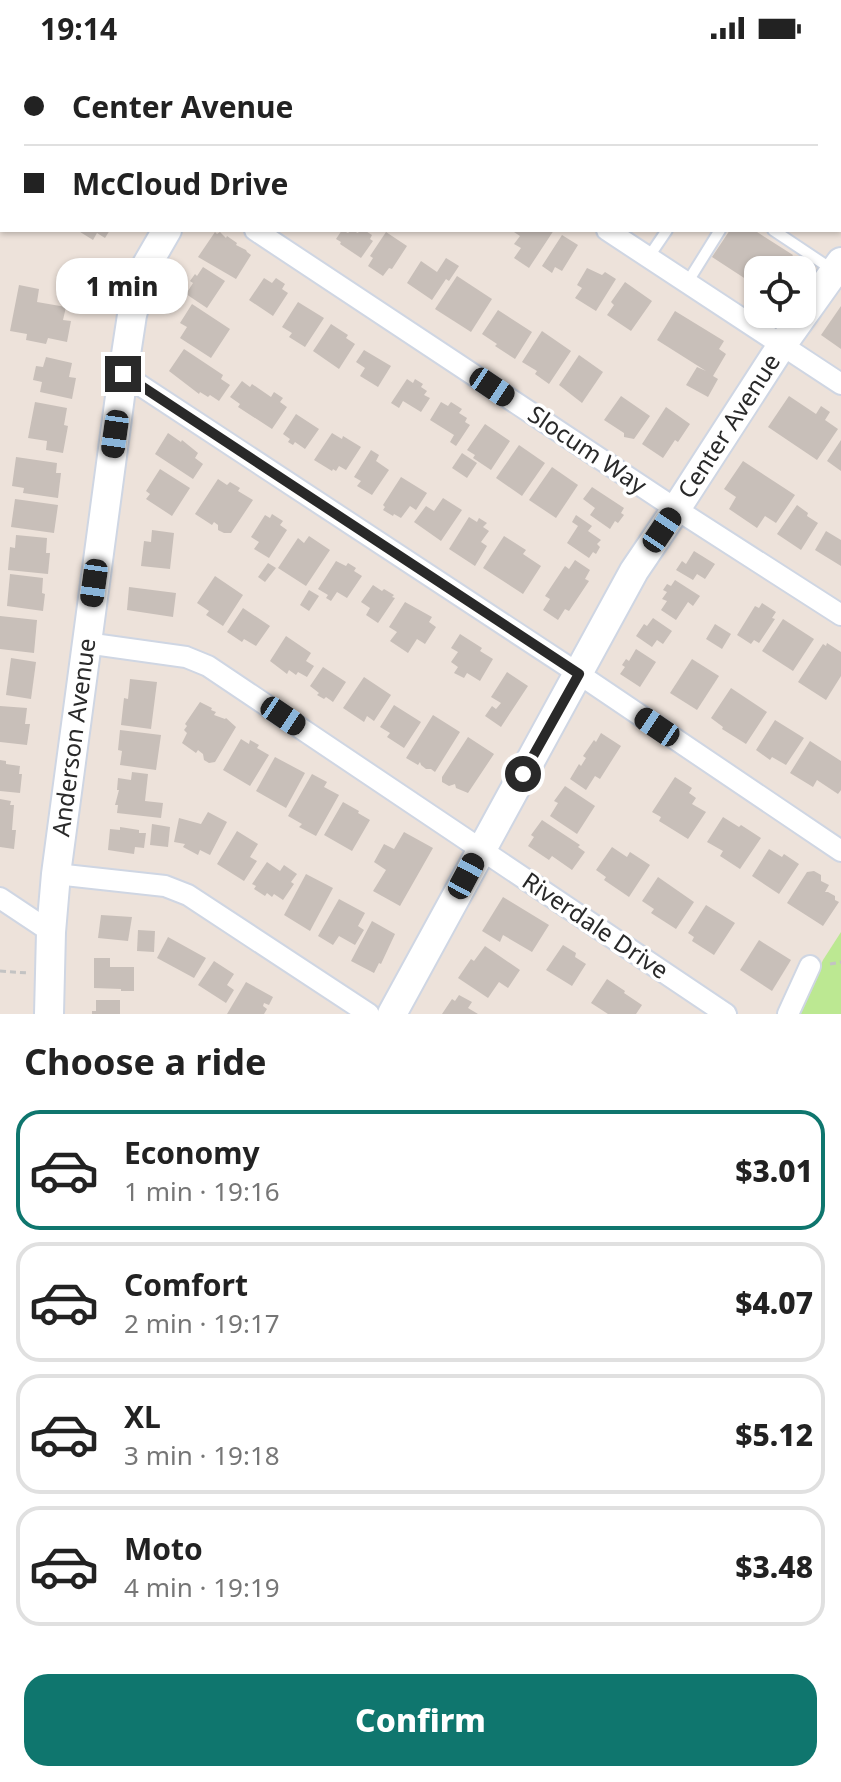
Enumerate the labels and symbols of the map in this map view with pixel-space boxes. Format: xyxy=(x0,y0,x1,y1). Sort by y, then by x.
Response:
callout: 1 min xyxy=(57,258,189,314)
street label: Center Avenue xyxy=(669,347,787,504)
route end xyxy=(105,356,141,392)
car xyxy=(465,364,519,410)
street label: Slocum Way xyxy=(522,397,654,501)
car xyxy=(100,409,130,459)
car xyxy=(639,503,685,557)
car xyxy=(79,558,109,608)
street label: Anderson Avenue xyxy=(43,636,102,839)
car xyxy=(256,693,310,739)
car xyxy=(630,704,684,750)
route start xyxy=(505,756,541,792)
car xyxy=(444,849,488,903)
street label: Riverdale Drive xyxy=(516,864,675,986)

